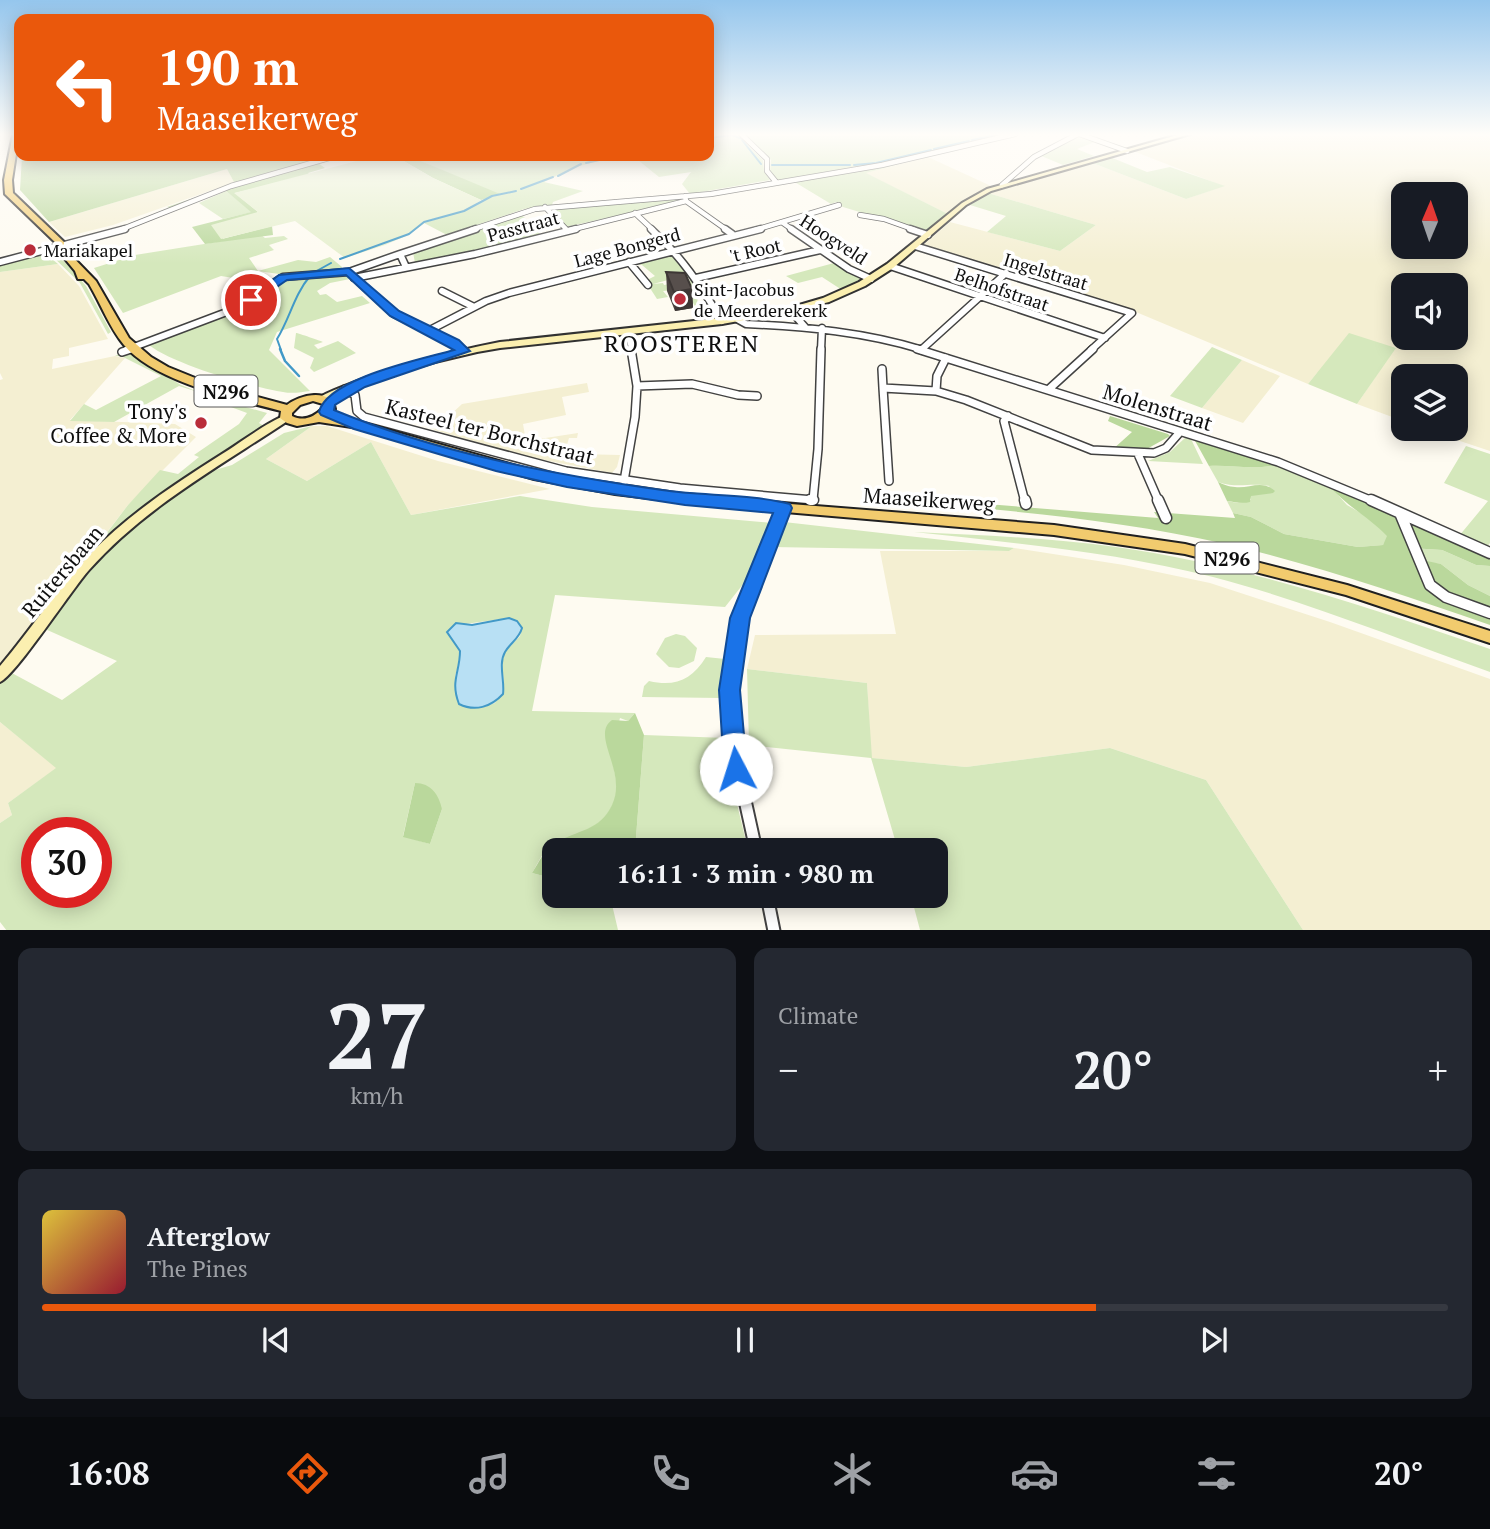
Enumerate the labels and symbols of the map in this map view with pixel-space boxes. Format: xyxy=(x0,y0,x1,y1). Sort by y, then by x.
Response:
north arrow xyxy=(1391,182,1468,259)
street label: Passtraat xyxy=(484,205,562,247)
street label: Hoogveld xyxy=(796,208,872,270)
street label: Lage Bongerd xyxy=(571,221,683,273)
street label: 't Root xyxy=(727,232,784,268)
place label: Mariakapel xyxy=(44,238,133,262)
marker: Mariakapel xyxy=(22,242,38,258)
street label: Ingelstraat xyxy=(1001,247,1092,295)
street label: Belhofstraat xyxy=(952,262,1053,316)
pin xyxy=(221,270,281,330)
place label: Sint-Jacobus de Meerderekerk xyxy=(694,277,828,322)
marker: Sint-Jacobus de Meerderekerk xyxy=(672,291,688,307)
district label: ROOSTEREN xyxy=(604,327,760,359)
road number: N296 xyxy=(194,376,258,406)
street label: Molenstraat xyxy=(1100,377,1216,437)
street label: Kasteel ter Borchstraat xyxy=(383,392,597,470)
place label: Tony's Coffee & More xyxy=(50,397,187,449)
marker: Tony's Coffee & More xyxy=(193,415,209,431)
street label: Maaseikerweg xyxy=(862,480,997,518)
street label: Ruitersbaan xyxy=(15,519,109,623)
road number: N296 xyxy=(1196,542,1258,573)
position arrow xyxy=(699,732,773,806)
speed limit sign: 30 xyxy=(21,817,112,908)

